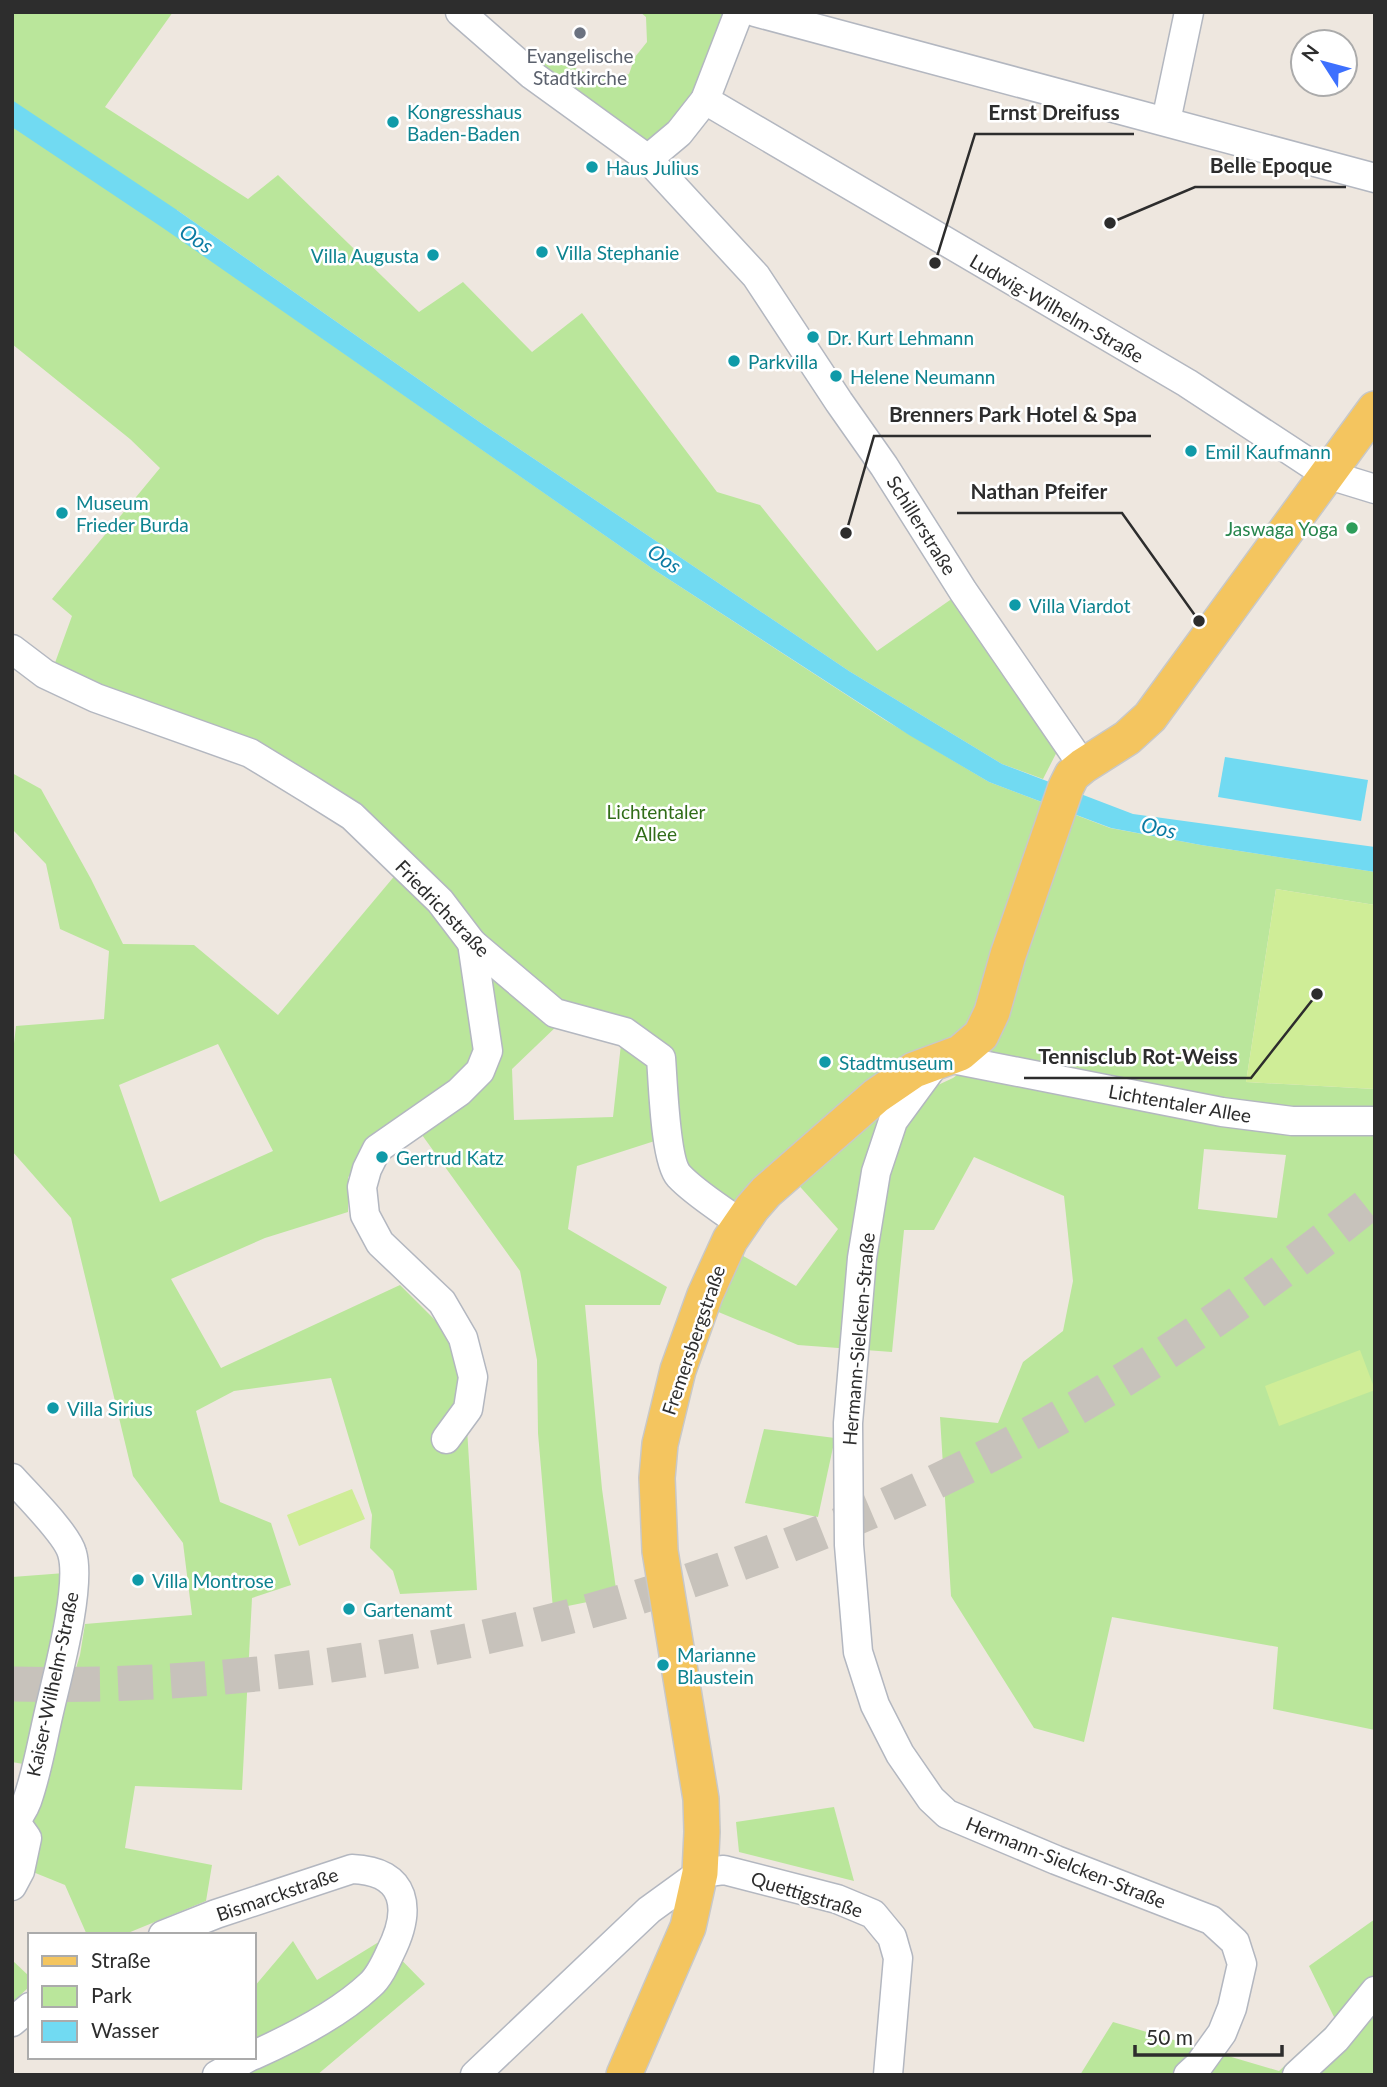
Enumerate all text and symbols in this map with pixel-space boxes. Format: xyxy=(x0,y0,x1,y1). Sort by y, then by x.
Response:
marker: Evangelische Stadtkirche xyxy=(572,25,588,41)
north arrow xyxy=(1289,28,1359,98)
text: N xyxy=(1296,40,1323,65)
place label: Evangelische Stadtkirche xyxy=(527,44,633,89)
callout: Ernst Dreifuss xyxy=(975,92,1134,134)
text: Ernst Dreifuss xyxy=(988,99,1120,124)
place label: Kongresshaus Baden-Baden xyxy=(407,100,522,145)
marker: Kongresshaus Baden-Baden xyxy=(385,114,401,130)
callout: Belle Epoque xyxy=(1195,145,1346,187)
text: Belle Epoque xyxy=(1210,152,1332,177)
place label: Haus Julius xyxy=(606,156,699,179)
marker: Haus Julius xyxy=(584,159,600,175)
water label: Oos xyxy=(176,218,218,258)
place label: Villa Stephanie xyxy=(556,241,679,264)
place label: Villa Augusta xyxy=(311,244,419,267)
marker: Villa Stephanie xyxy=(534,244,550,260)
marker: Villa Augusta xyxy=(425,247,441,263)
street label: Ludwig-Wilhelm-Straße xyxy=(966,249,1148,367)
place label: Dr. Kurt Lehmann xyxy=(827,326,974,349)
marker: Dr. Kurt Lehmann xyxy=(805,329,821,345)
place label: Parkvilla xyxy=(748,350,818,373)
marker: Parkvilla xyxy=(726,353,742,369)
place label: Helene Neumann xyxy=(850,365,995,388)
marker: Helene Neumann xyxy=(828,368,844,384)
callout: Brenners Park Hotel & Spa xyxy=(874,394,1151,436)
text: Brenners Park Hotel & Spa xyxy=(889,401,1137,426)
place label: Emil Kaufmann xyxy=(1205,440,1331,463)
marker: Emil Kaufmann xyxy=(1183,443,1199,459)
street label: Schillerstraße xyxy=(882,471,962,579)
callout: Nathan Pfeifer xyxy=(957,471,1122,513)
text: Nathan Pfeifer xyxy=(971,478,1108,503)
place label: Museum Frieder Burda xyxy=(76,491,189,536)
marker: Museum Frieder Burda xyxy=(54,505,70,521)
place label: Jaswaga Yoga xyxy=(1225,517,1338,540)
marker: Jaswaga Yoga xyxy=(1344,520,1360,536)
water label: Oos xyxy=(644,538,686,578)
place label: Villa Viardot xyxy=(1029,594,1131,617)
marker: Villa Viardot xyxy=(1007,597,1023,613)
park label: Lichtentaler Allee xyxy=(607,800,705,845)
water label: Oos xyxy=(1139,811,1179,843)
street label: Friedrichstraße xyxy=(391,855,495,961)
callout: Tennisclub Rot-Weiss xyxy=(1024,1036,1251,1078)
text: Tennisclub Rot-Weiss xyxy=(1038,1043,1238,1068)
place label: Stadtmuseum xyxy=(839,1051,953,1074)
marker: Stadtmuseum xyxy=(817,1054,833,1070)
street label: Lichtentaler Allee xyxy=(1107,1079,1253,1127)
place label: Gertrud Katz xyxy=(396,1146,504,1169)
marker: Gertrud Katz xyxy=(374,1149,390,1165)
street label: Hermann-Sielcken-Straße xyxy=(837,1232,879,1446)
street label: Fremersbergstraße xyxy=(657,1262,729,1418)
place label: Villa Sirius xyxy=(67,1397,153,1420)
marker: Villa Sirius xyxy=(45,1400,61,1416)
place label: Villa Montrose xyxy=(152,1569,274,1592)
marker: Villa Montrose xyxy=(130,1572,146,1588)
street label: Kaiser-Wilhelm-Straße xyxy=(21,1589,83,1779)
place label: Gartenamt xyxy=(363,1598,453,1621)
marker: Gartenamt xyxy=(341,1601,357,1617)
place label: Marianne Blaustein xyxy=(677,1643,756,1688)
marker: Marianne Blaustein xyxy=(655,1657,671,1673)
street label: Hermann-Sielcken-Straße xyxy=(963,1811,1169,1913)
street label: Bismarckstraße xyxy=(213,1862,341,1926)
street label: Quettigstraße xyxy=(748,1866,866,1922)
legend xyxy=(28,1933,256,2059)
text: Straße xyxy=(91,1947,151,1972)
text: Park xyxy=(91,1982,132,2007)
scale bar xyxy=(1135,2014,1282,2058)
text: Wasser xyxy=(91,2017,159,2042)
text: 50 m xyxy=(1146,2024,1193,2049)

